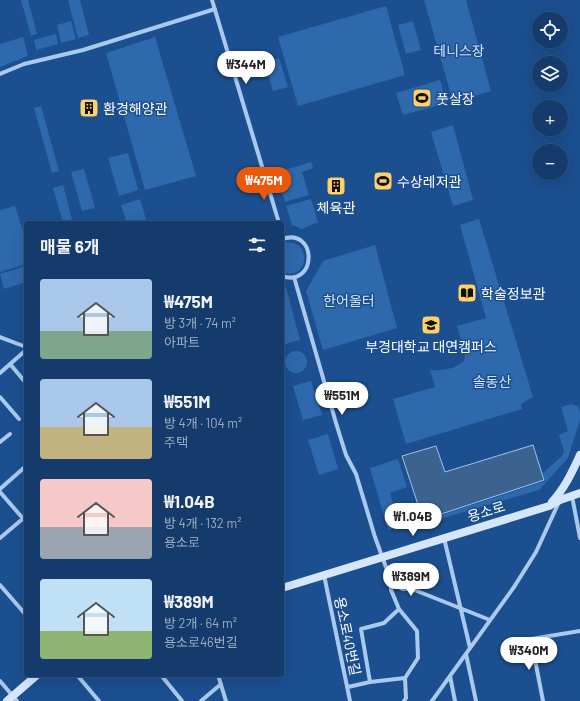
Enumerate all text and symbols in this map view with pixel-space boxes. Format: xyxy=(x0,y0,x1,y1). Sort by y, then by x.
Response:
map controls xyxy=(532,12,568,180)
button: locate xyxy=(532,12,568,48)
park label: 테니스장 xyxy=(433,42,485,59)
pin: ₩344M xyxy=(218,51,274,85)
text: ₩344M xyxy=(226,56,266,72)
button: layers xyxy=(532,56,568,92)
sports icon: 풋살장 xyxy=(411,87,433,109)
place label: 풋살장 xyxy=(436,90,475,107)
building icon: 환경해양관 xyxy=(78,97,100,119)
place label: 환경해양관 xyxy=(103,100,168,117)
button: + xyxy=(532,100,568,136)
button: − xyxy=(532,144,568,180)
pin: ₩475M xyxy=(236,167,292,201)
sports icon: 수상레저관 xyxy=(372,170,394,192)
text: ₩475M xyxy=(245,172,283,188)
place label: 수상레저관 xyxy=(397,173,462,190)
building icon: 체육관 xyxy=(325,175,347,197)
place label: 체육관 xyxy=(317,199,355,216)
icon: filters xyxy=(246,234,268,256)
text: 매물 6개 xyxy=(40,236,99,256)
library icon: 학술정보관 xyxy=(456,282,478,304)
place label: 학술정보관 xyxy=(481,285,546,302)
text: ₩475M xyxy=(164,291,213,311)
park label: 한어울터 xyxy=(323,292,375,309)
icon: home xyxy=(72,295,120,343)
school or university icon: 부경대학교 대연캠퍼스 xyxy=(420,314,442,336)
text: 방 3개 · 74 m² xyxy=(164,315,236,331)
text: 아파트 xyxy=(164,334,200,350)
place label: 부경대학교 대연캠퍼스 xyxy=(365,338,497,355)
park label: 솔동산 xyxy=(473,373,511,390)
pin: ₩551M xyxy=(314,382,370,416)
text: ₩551M xyxy=(324,387,360,403)
text: ₩551M xyxy=(164,391,210,411)
icon: home xyxy=(72,395,120,443)
text: 방 4개 · 104 m² xyxy=(164,415,242,431)
text: 주택 xyxy=(164,434,188,450)
text: ₩1.04B xyxy=(164,491,215,511)
icon: home xyxy=(72,495,120,543)
street label: 용소로 xyxy=(465,497,507,525)
pin: ₩1.04B xyxy=(380,503,446,537)
text: ₩1.04B xyxy=(394,508,432,524)
text: 방 4개 · 132 m² xyxy=(164,515,241,531)
text: 용소로 xyxy=(164,534,200,550)
pin: ₩389M xyxy=(383,563,439,597)
text: ₩389M xyxy=(392,568,430,584)
text: ₩389M xyxy=(164,591,214,611)
icon: home xyxy=(72,595,120,643)
street label: 용소로40번길 xyxy=(331,595,365,677)
text: 방 2개 · 64 m² xyxy=(164,615,237,631)
text: 용소로46번길 xyxy=(164,634,238,650)
pin: ₩340M xyxy=(501,637,557,671)
text: ₩340M xyxy=(509,642,549,658)

